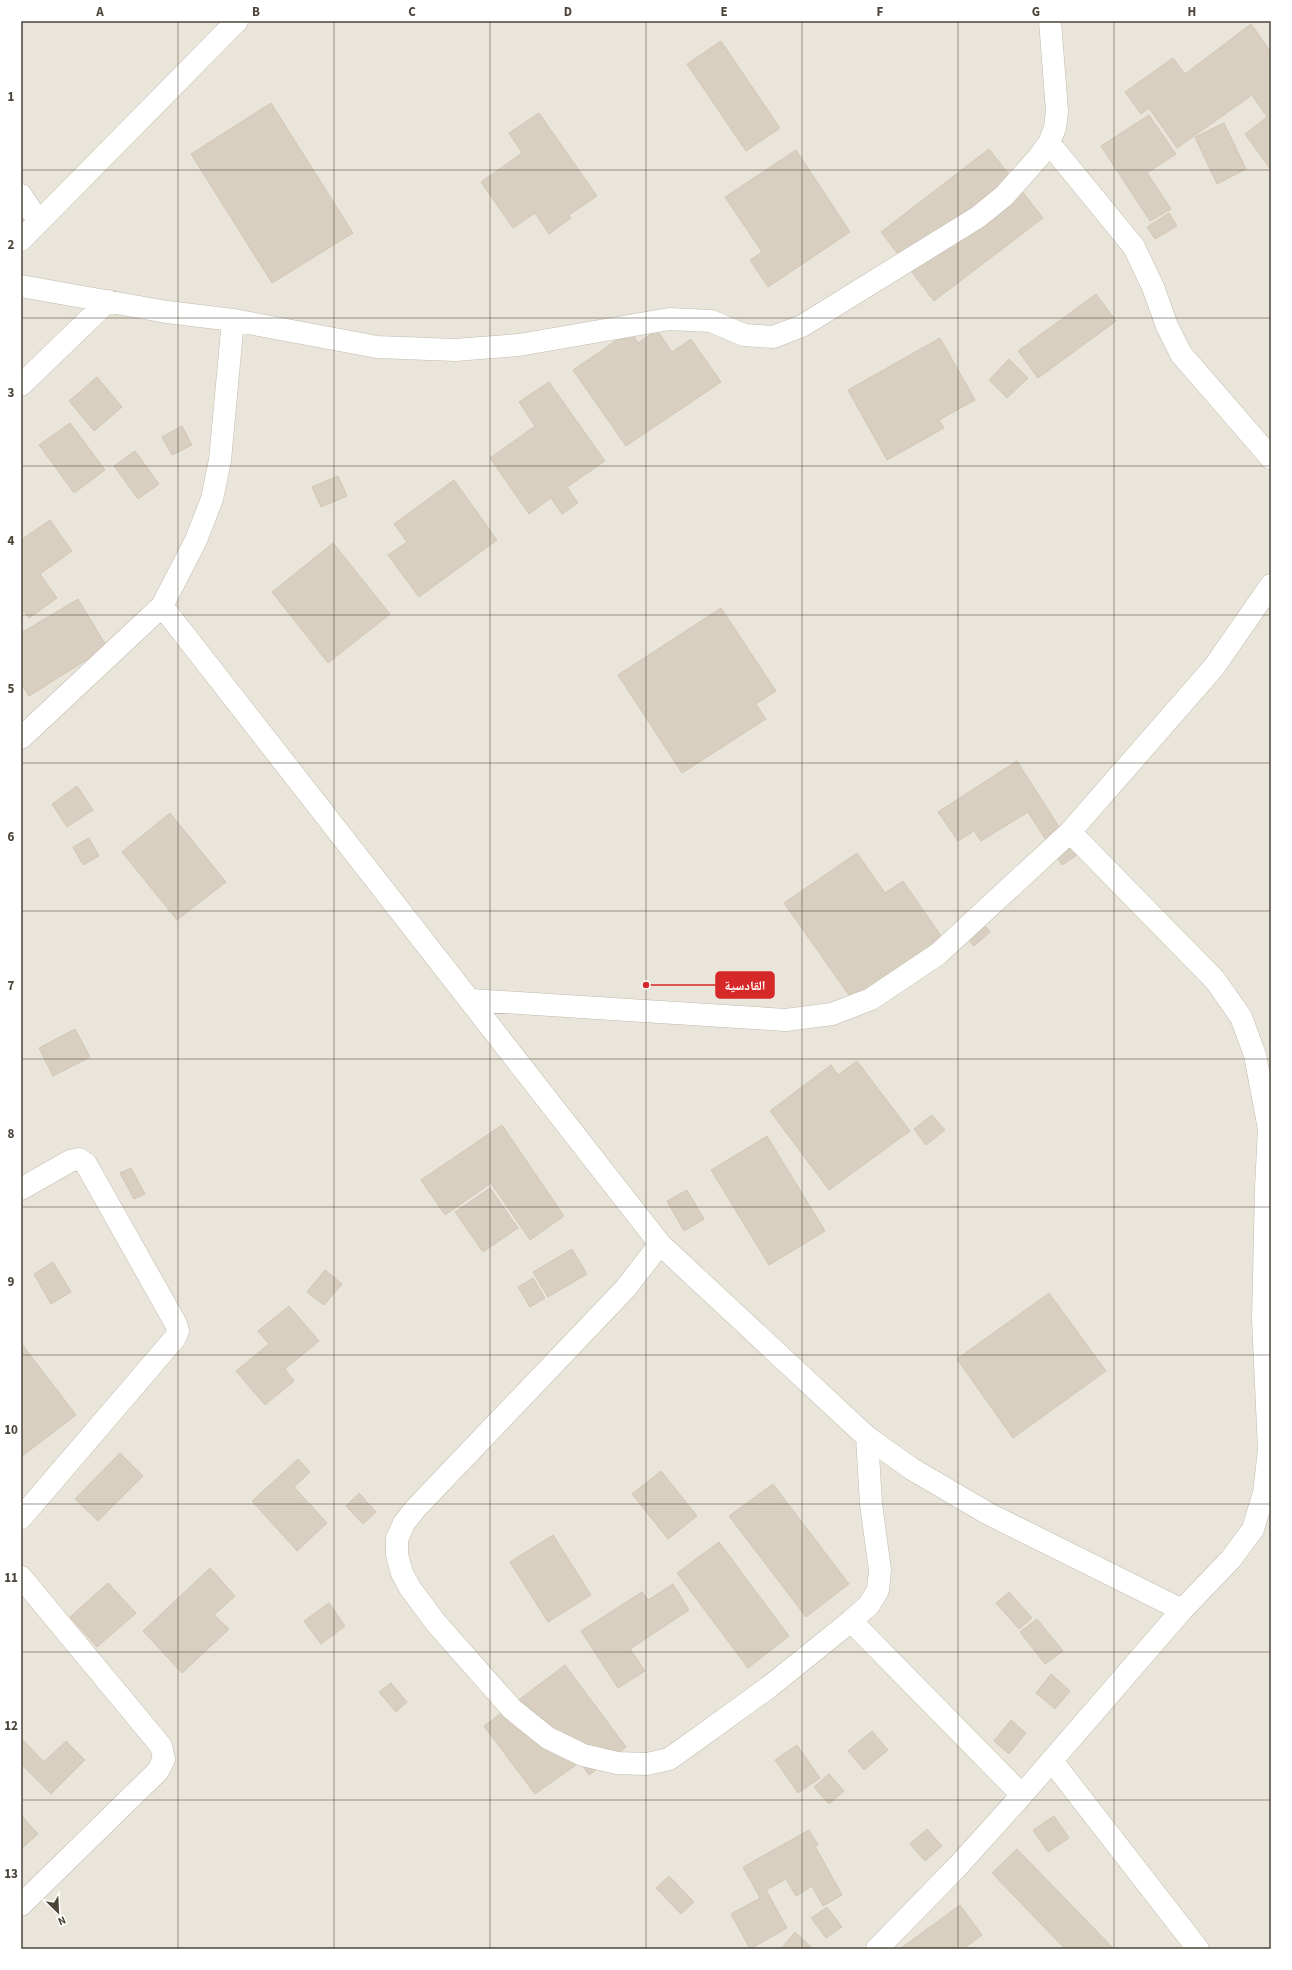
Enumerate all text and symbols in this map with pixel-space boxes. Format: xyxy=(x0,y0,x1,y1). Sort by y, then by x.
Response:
text: A xyxy=(95,3,104,21)
text: B xyxy=(252,3,260,21)
text: C xyxy=(408,3,416,21)
text: D xyxy=(564,3,572,21)
text: E xyxy=(720,3,728,21)
text: F xyxy=(877,3,884,21)
text: G xyxy=(1032,3,1040,21)
text: H xyxy=(1188,3,1196,21)
text: 1 xyxy=(8,88,15,106)
text: 2 xyxy=(8,236,15,254)
text: 3 xyxy=(8,384,15,402)
text: 4 xyxy=(8,532,15,550)
text: 5 xyxy=(8,680,15,698)
text: 6 xyxy=(8,828,15,846)
callout: القادسية xyxy=(716,972,774,998)
text: 7 xyxy=(8,977,15,995)
text: القادسية xyxy=(724,977,766,995)
text: 8 xyxy=(8,1125,15,1143)
text: 9 xyxy=(8,1273,15,1291)
text: 10 xyxy=(4,1421,18,1439)
text: 11 xyxy=(4,1569,18,1587)
text: 12 xyxy=(4,1717,18,1735)
text: 13 xyxy=(4,1865,18,1883)
north arrow xyxy=(38,1892,78,1932)
text: N xyxy=(55,1912,68,1929)

